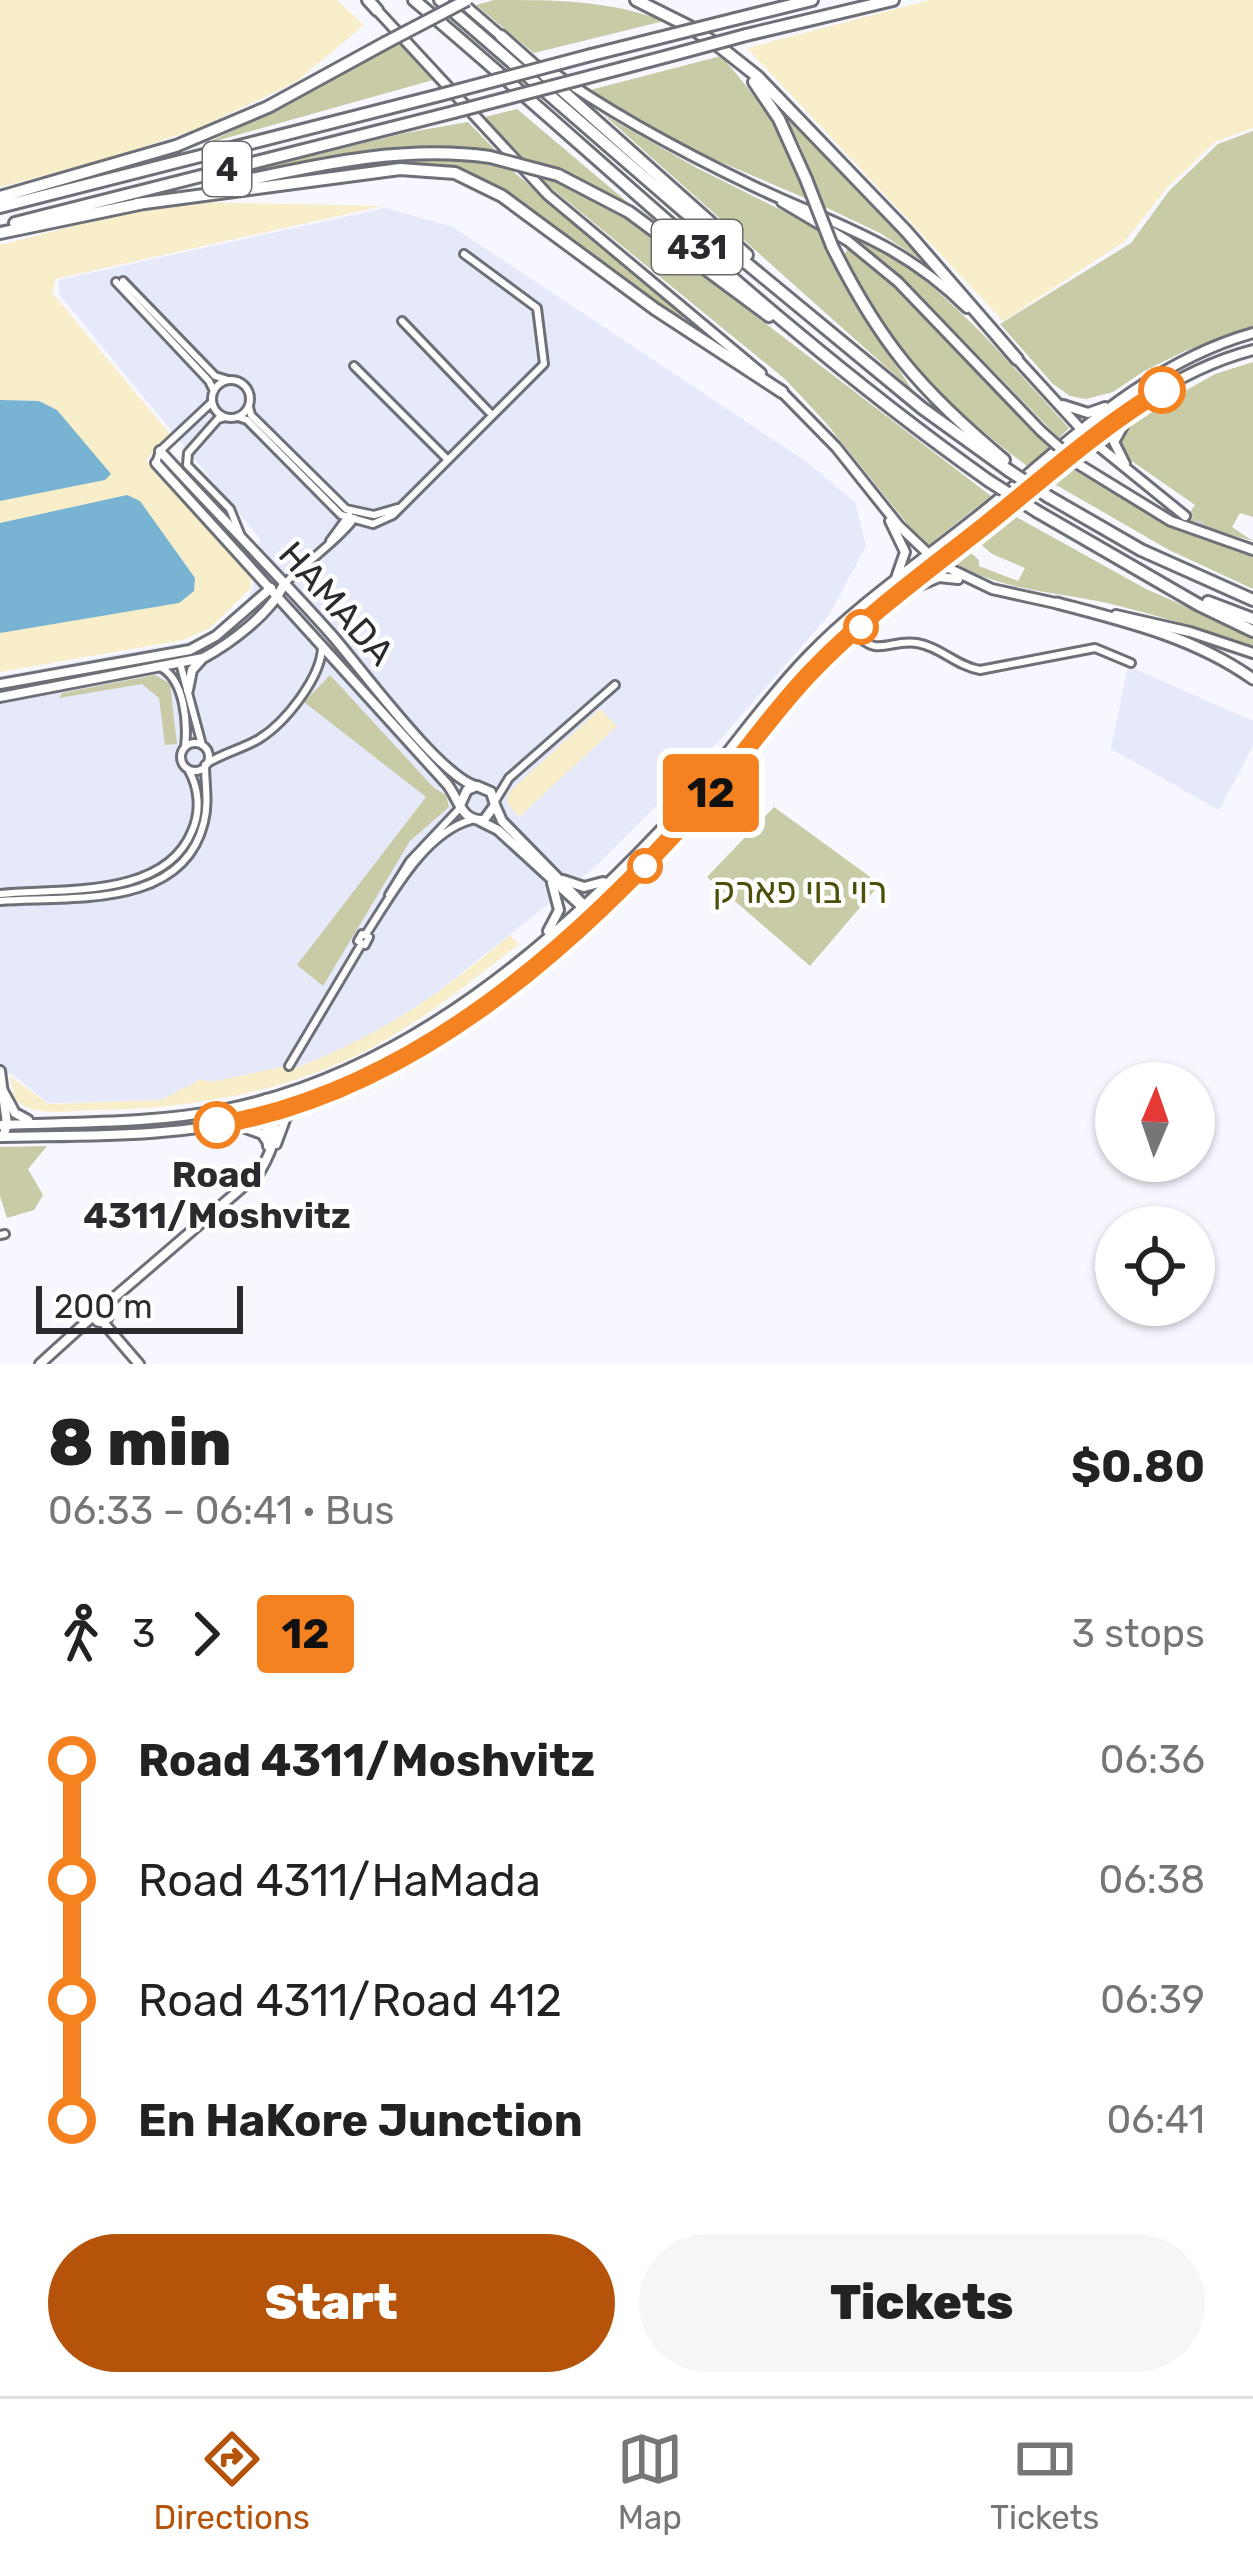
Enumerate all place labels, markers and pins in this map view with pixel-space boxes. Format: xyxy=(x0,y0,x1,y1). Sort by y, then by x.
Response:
unlabelled marker xyxy=(1140,368,1184,412)
unlabelled marker xyxy=(845,611,877,643)
unlabelled marker xyxy=(629,850,661,882)
marker: Road 4311/Moshvitz xyxy=(195,1103,239,1147)
place label: Road 4311/Moshvitz xyxy=(83,1153,351,1237)

